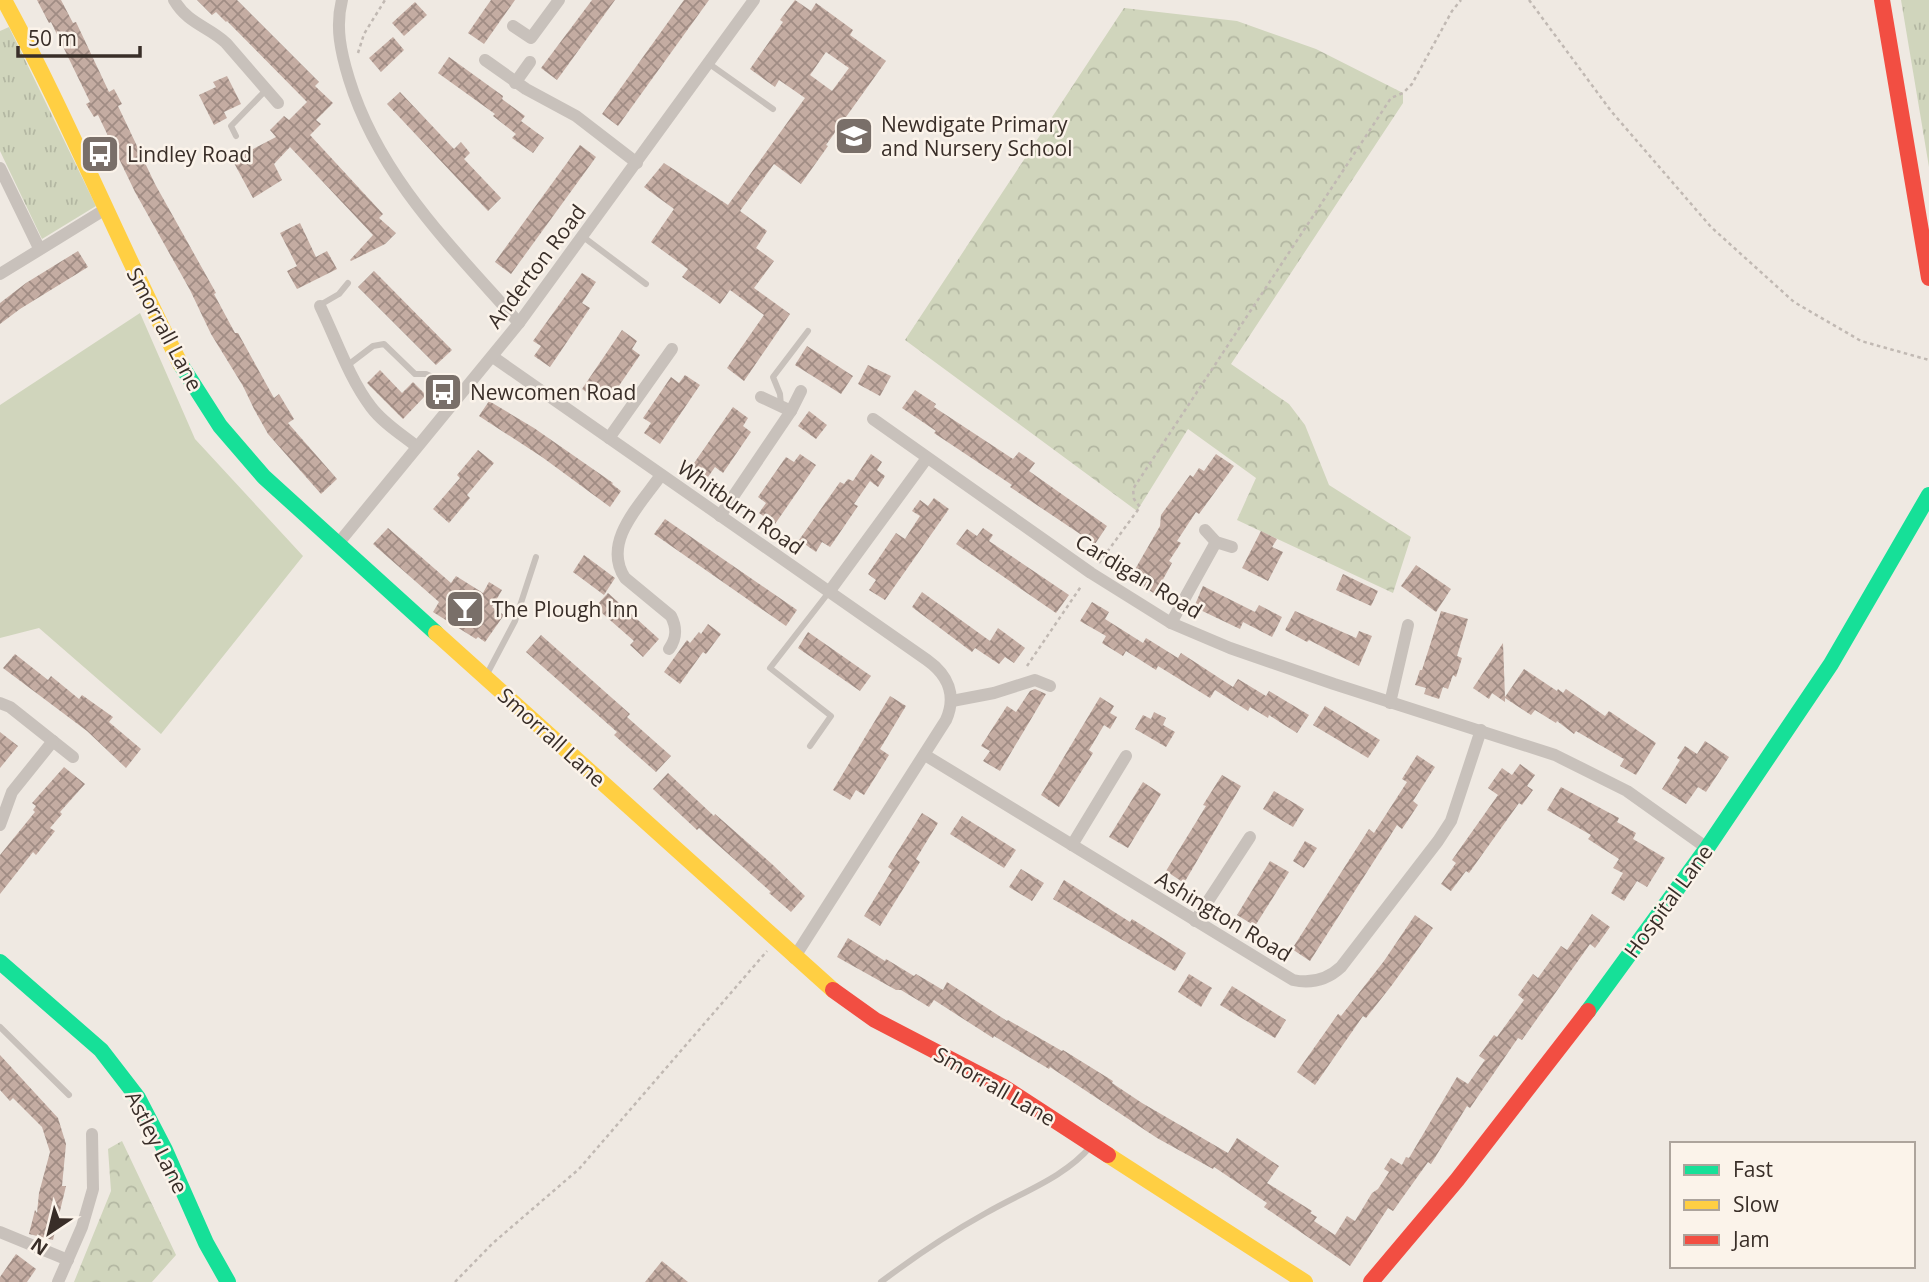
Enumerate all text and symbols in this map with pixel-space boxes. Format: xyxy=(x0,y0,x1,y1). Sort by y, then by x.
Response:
scale bar xyxy=(18,14,140,58)
text: 50 m xyxy=(28,24,77,52)
place label: Newdigate Primary and Nursery School xyxy=(881,110,1073,162)
school or university icon: Newdigate Primary and Nursery School xyxy=(833,115,875,157)
bus stop icon: Lindley Road xyxy=(79,133,121,175)
place label: Lindley Road xyxy=(127,140,252,168)
street label: Anderton Road xyxy=(480,198,592,334)
street label: Smorrall Lane xyxy=(121,262,209,396)
bus stop icon: Newcomen Road xyxy=(422,371,464,413)
place label: Newcomen Road xyxy=(470,378,636,406)
street label: Whitburn Road xyxy=(672,453,810,561)
street label: Cardigan Road xyxy=(1070,527,1208,625)
bar icon: The Plough Inn xyxy=(444,588,486,630)
place label: The Plough Inn xyxy=(492,595,639,623)
street label: Smorrall Lane xyxy=(492,681,612,793)
street label: Hospital Lane xyxy=(1617,839,1719,963)
street label: Ashington Road xyxy=(1151,864,1297,968)
street label: Smorrall Lane xyxy=(929,1040,1061,1132)
street label: Astley Lane xyxy=(119,1086,195,1198)
legend xyxy=(1670,1142,1915,1268)
text: Fast xyxy=(1733,1155,1773,1183)
text: Slow xyxy=(1733,1190,1779,1218)
north arrow xyxy=(14,1198,84,1268)
text: Jam xyxy=(1731,1225,1770,1253)
text: N xyxy=(25,1232,53,1262)

